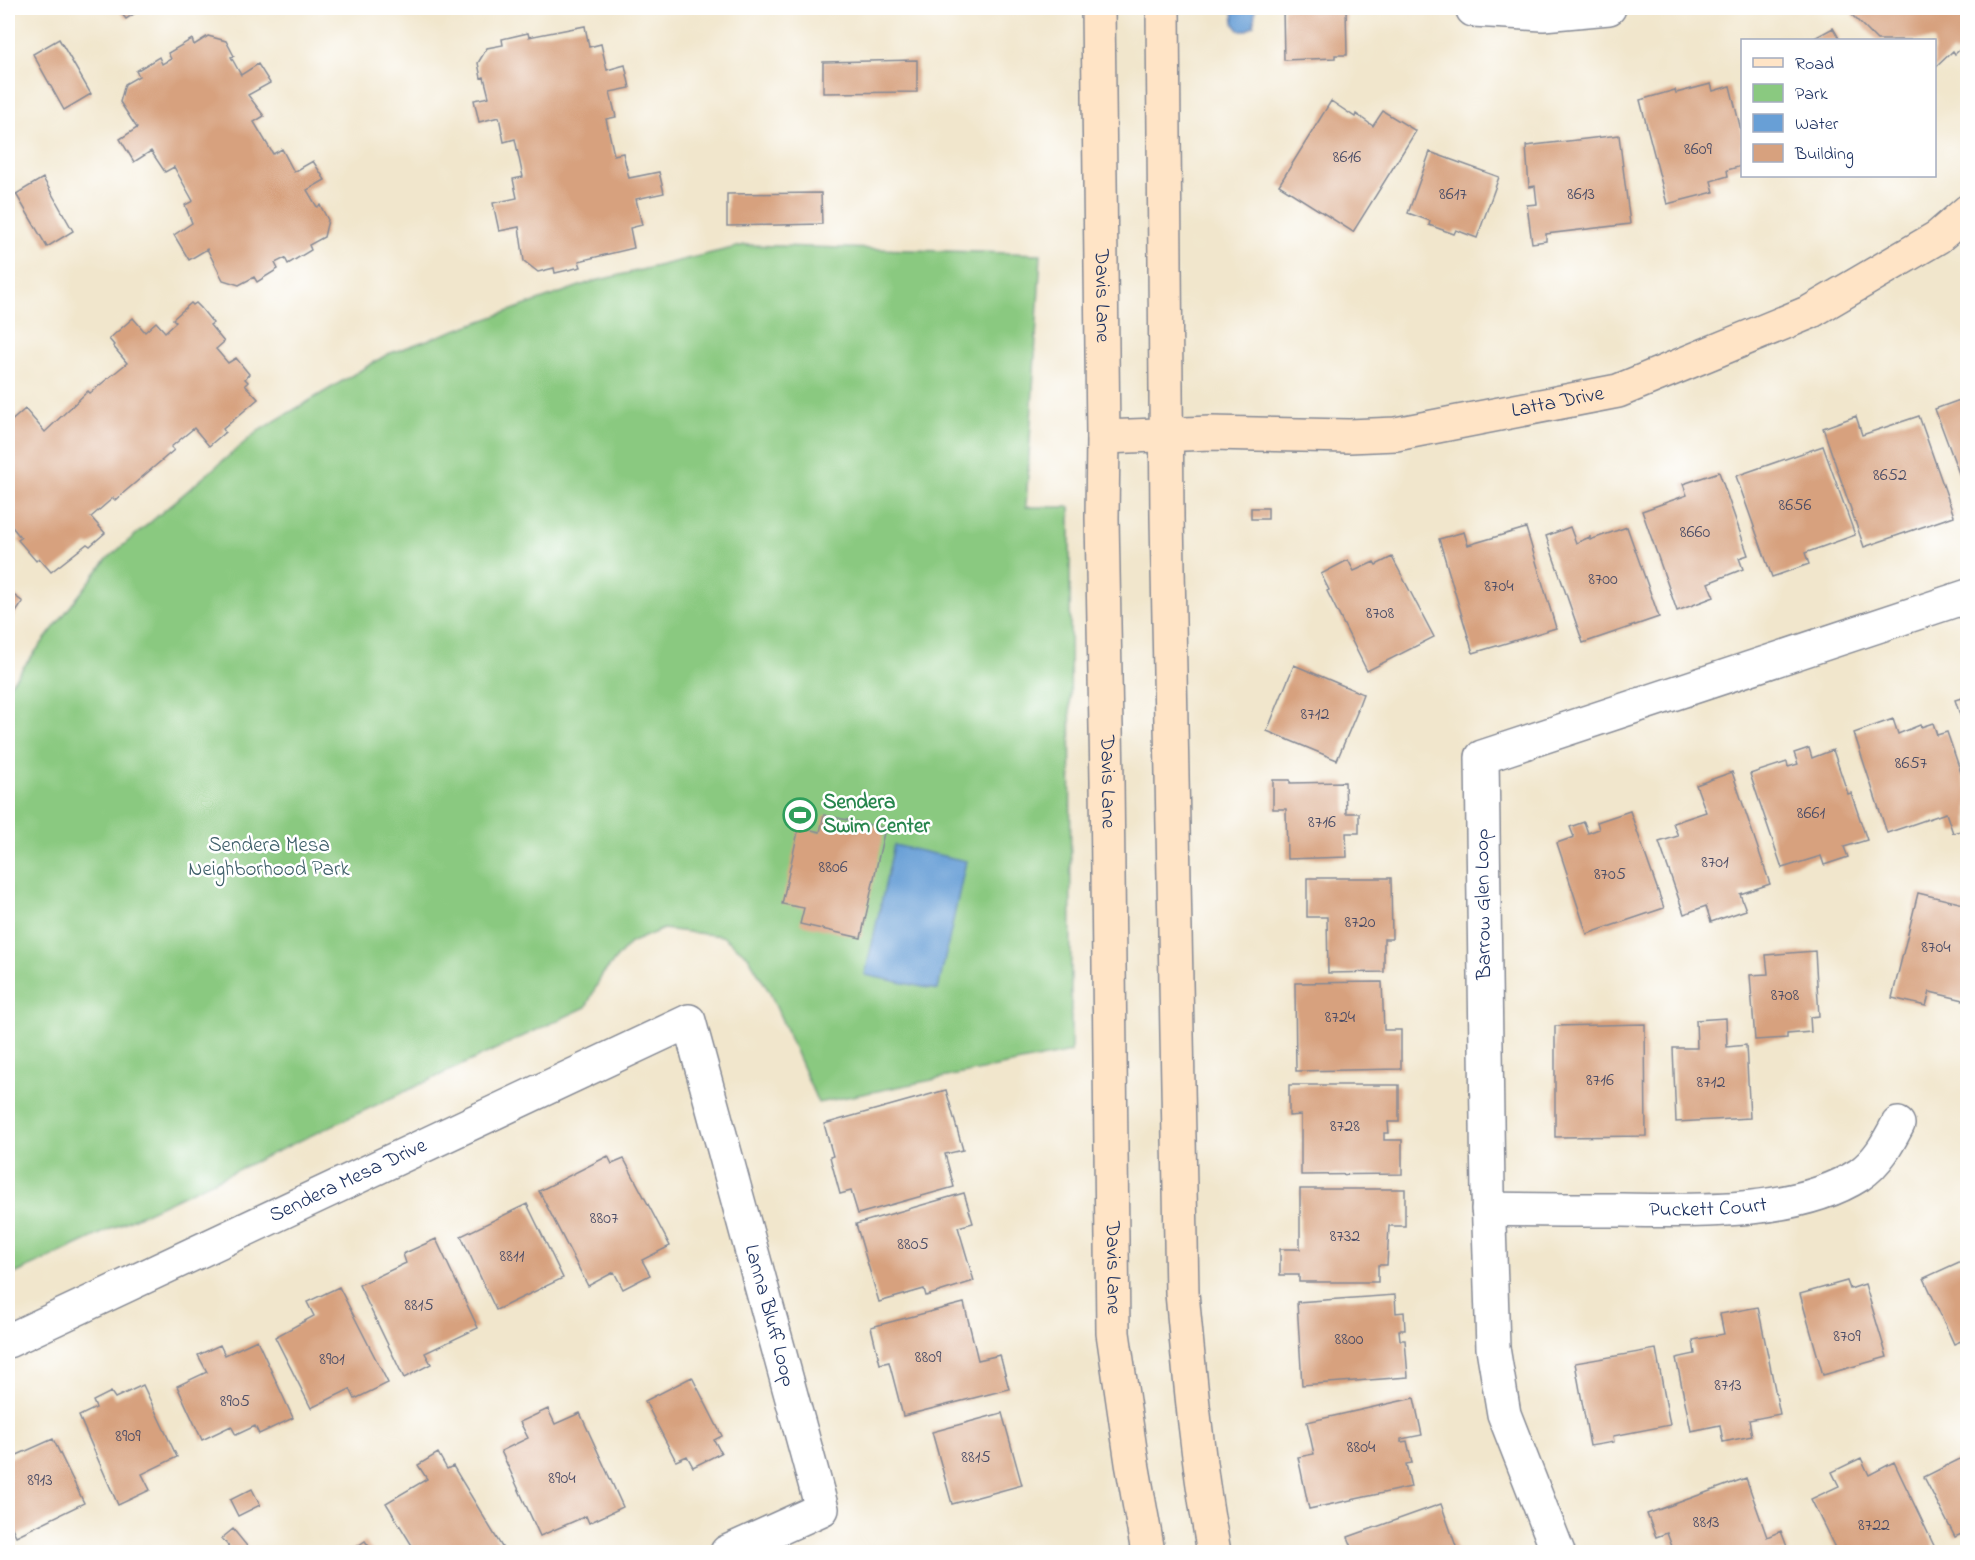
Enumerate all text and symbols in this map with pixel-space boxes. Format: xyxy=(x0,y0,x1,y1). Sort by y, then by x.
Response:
legend xyxy=(1741,39,1936,177)
text: Road xyxy=(1795,52,1834,78)
text: Park xyxy=(1795,82,1828,108)
text: Water xyxy=(1795,112,1839,138)
house number: 8609 xyxy=(1684,137,1713,163)
text: Building xyxy=(1794,142,1854,169)
house number: 8616 xyxy=(1333,145,1361,171)
house number: 8617 xyxy=(1439,182,1467,208)
house number: 8613 xyxy=(1567,182,1595,208)
street label: Davis Lane xyxy=(1086,248,1117,343)
street label: Latta Drive xyxy=(1509,379,1607,426)
house number: 8652 xyxy=(1873,463,1907,489)
house number: 8656 xyxy=(1779,493,1812,519)
house number: 8660 xyxy=(1680,520,1710,546)
house number: 8700 xyxy=(1588,567,1618,593)
house number: 8704 xyxy=(1484,574,1514,600)
house number: 8708 xyxy=(1366,601,1395,627)
house number: 8712 xyxy=(1301,702,1329,728)
street label: Davis Lane xyxy=(1091,734,1123,829)
house number: 8657 xyxy=(1895,751,1928,777)
place label: Sendera Swim Center xyxy=(823,788,930,842)
sports icon: Sendera Swim Center xyxy=(782,797,818,833)
house number: 8661 xyxy=(1797,801,1825,827)
house number: 8716 xyxy=(1308,810,1336,836)
street label: Barrow Glen Loop xyxy=(1468,828,1500,981)
park label: Sendera Mesa Neighborhood Park xyxy=(188,831,350,887)
house number: 8701 xyxy=(1701,850,1729,876)
house number: 8806 xyxy=(818,855,848,881)
house number: 8705 xyxy=(1594,862,1626,888)
house number: 8720 xyxy=(1345,910,1376,936)
house number: 8704 xyxy=(1921,935,1951,961)
house number: 8708 xyxy=(1771,983,1800,1009)
house number: 8724 xyxy=(1325,1005,1356,1031)
house number: 8716 xyxy=(1586,1068,1614,1094)
house number: 8712 xyxy=(1697,1070,1725,1096)
house number: 8728 xyxy=(1330,1114,1360,1140)
street label: Sendera Mesa Drive xyxy=(265,1131,433,1231)
street label: Puckett Court xyxy=(1649,1190,1769,1226)
house number: 8807 xyxy=(590,1206,619,1232)
street label: Davis Lane xyxy=(1097,1220,1128,1315)
house number: 8732 xyxy=(1330,1224,1360,1250)
house number: 8805 xyxy=(897,1232,929,1258)
street label: Lanna Bluff Loop xyxy=(736,1241,803,1390)
house number: 8811 xyxy=(500,1244,525,1270)
house number: 8815 xyxy=(404,1293,434,1319)
house number: 8709 xyxy=(1833,1324,1861,1350)
house number: 8800 xyxy=(1334,1327,1364,1353)
house number: 8809 xyxy=(915,1345,942,1371)
house number: 8901 xyxy=(319,1347,345,1373)
house number: 8713 xyxy=(1714,1373,1742,1399)
house number: 8905 xyxy=(220,1389,250,1415)
house number: 8909 xyxy=(115,1424,141,1450)
house number: 8804 xyxy=(1347,1435,1376,1461)
house number: 8815 xyxy=(961,1445,991,1471)
house number: 8904 xyxy=(548,1466,576,1492)
house number: 8913 xyxy=(27,1468,53,1494)
house number: 8813 xyxy=(1693,1510,1719,1536)
house number: 8722 xyxy=(1858,1513,1890,1539)

